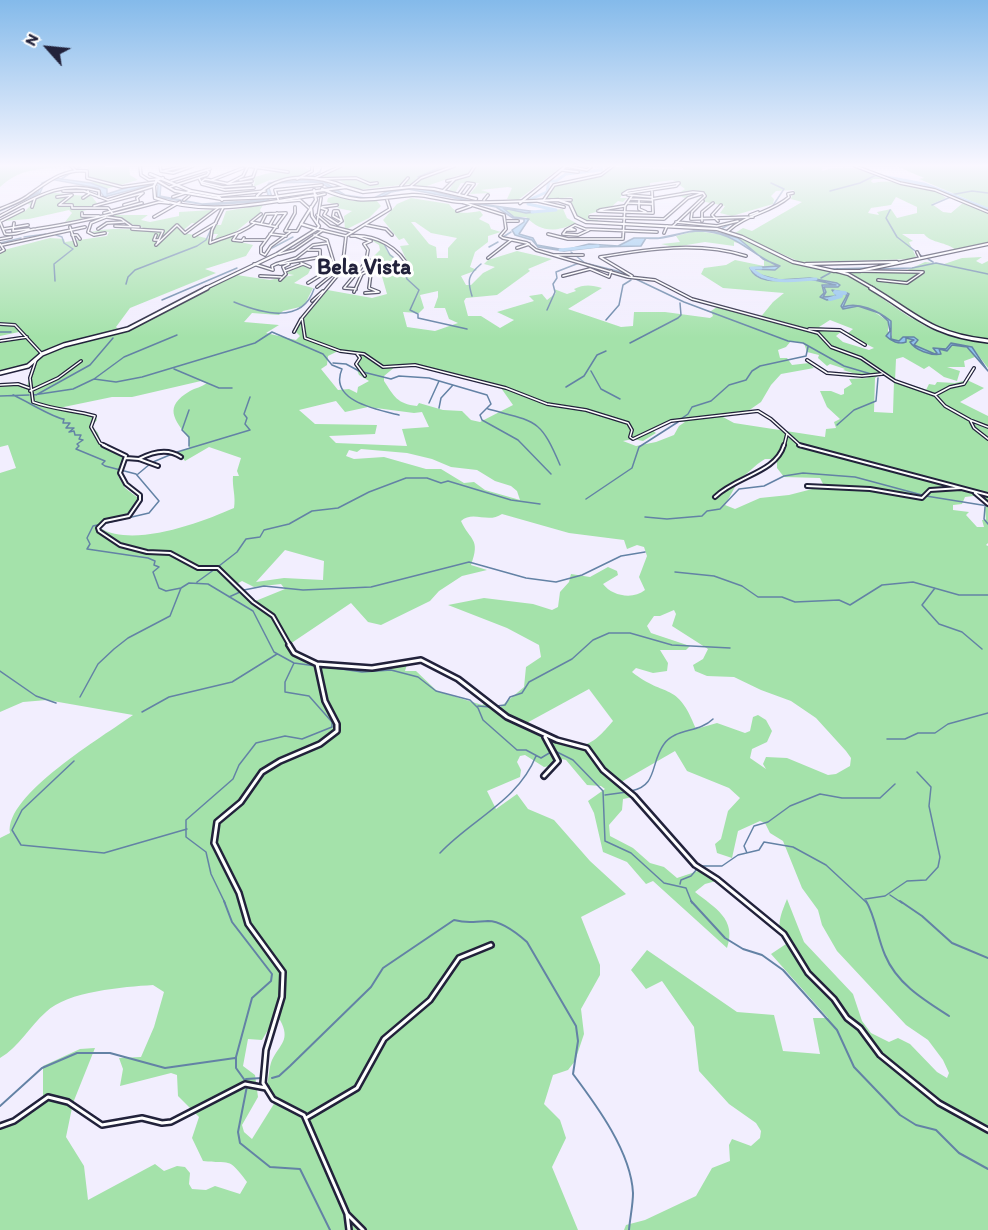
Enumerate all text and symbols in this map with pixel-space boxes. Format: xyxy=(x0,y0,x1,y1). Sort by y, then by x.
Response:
north arrow xyxy=(18,18,78,78)
text: N xyxy=(21,30,42,49)
district label: Bela Vista xyxy=(317,255,411,281)

